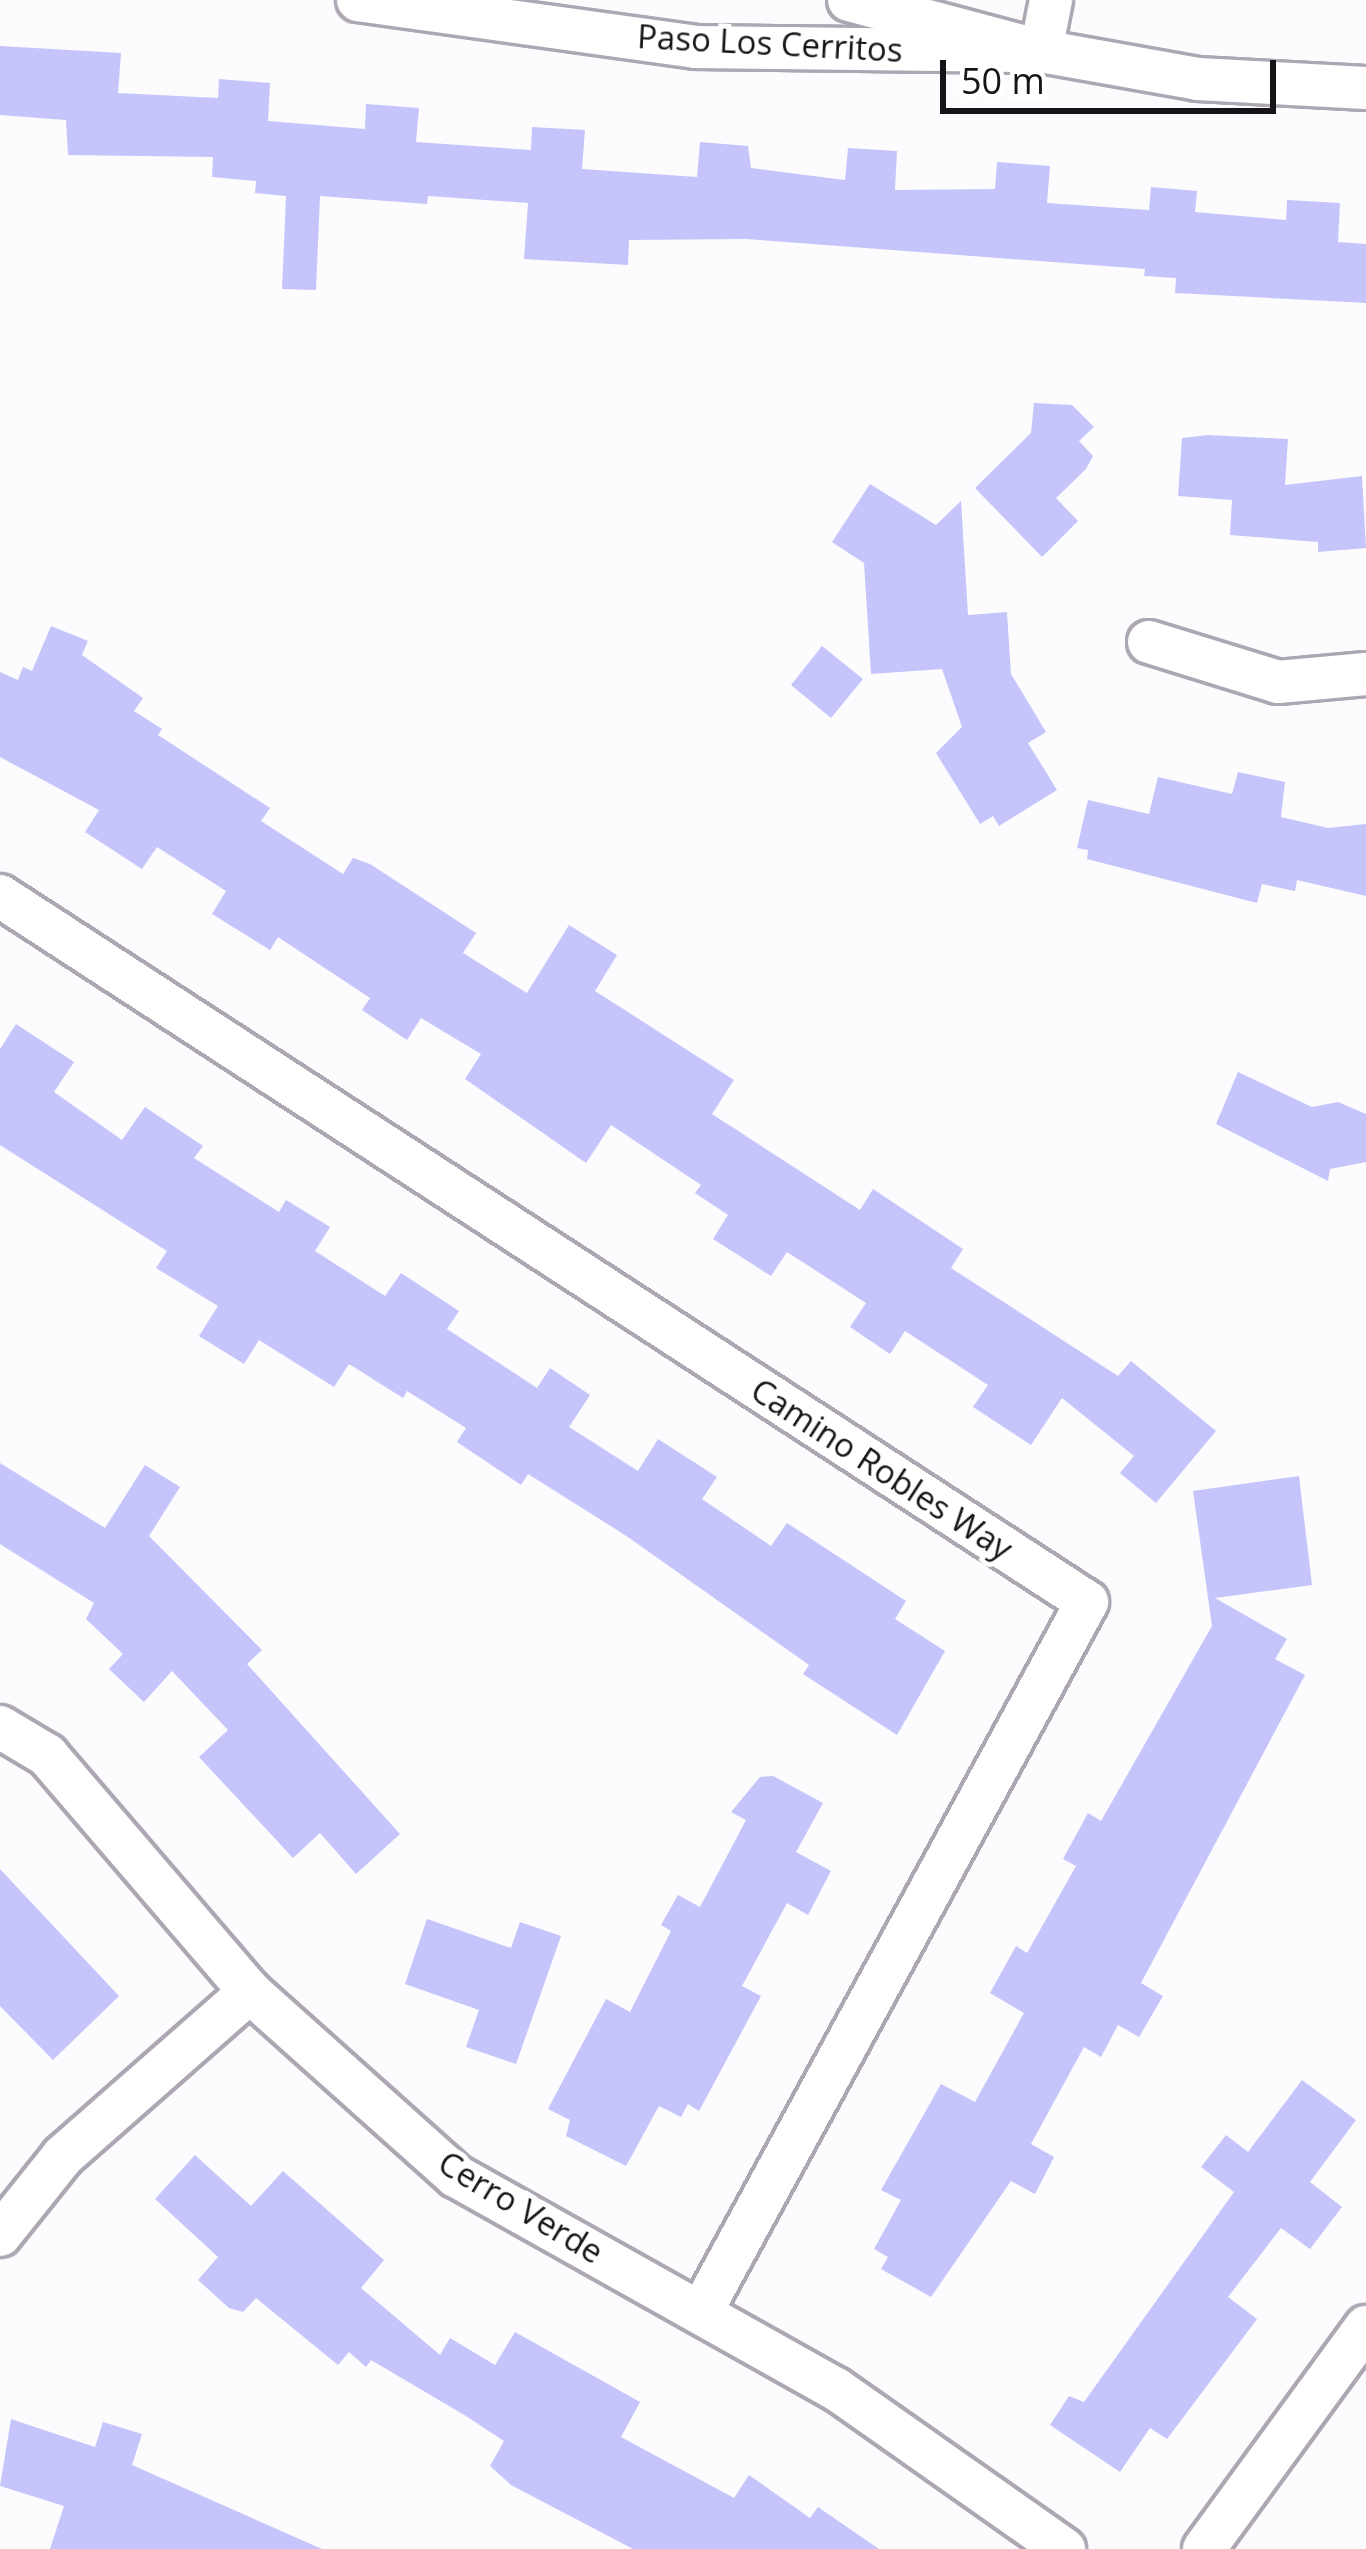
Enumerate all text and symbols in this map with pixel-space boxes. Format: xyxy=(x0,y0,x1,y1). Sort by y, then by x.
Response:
street label: Paso Los Cerritos xyxy=(636,16,904,70)
scale bar xyxy=(946,36,1282,110)
text: 50 m xyxy=(961,56,1045,105)
street label: Camino Robles Way xyxy=(744,1370,1020,1568)
street label: Cerro Verde xyxy=(431,2142,611,2272)

